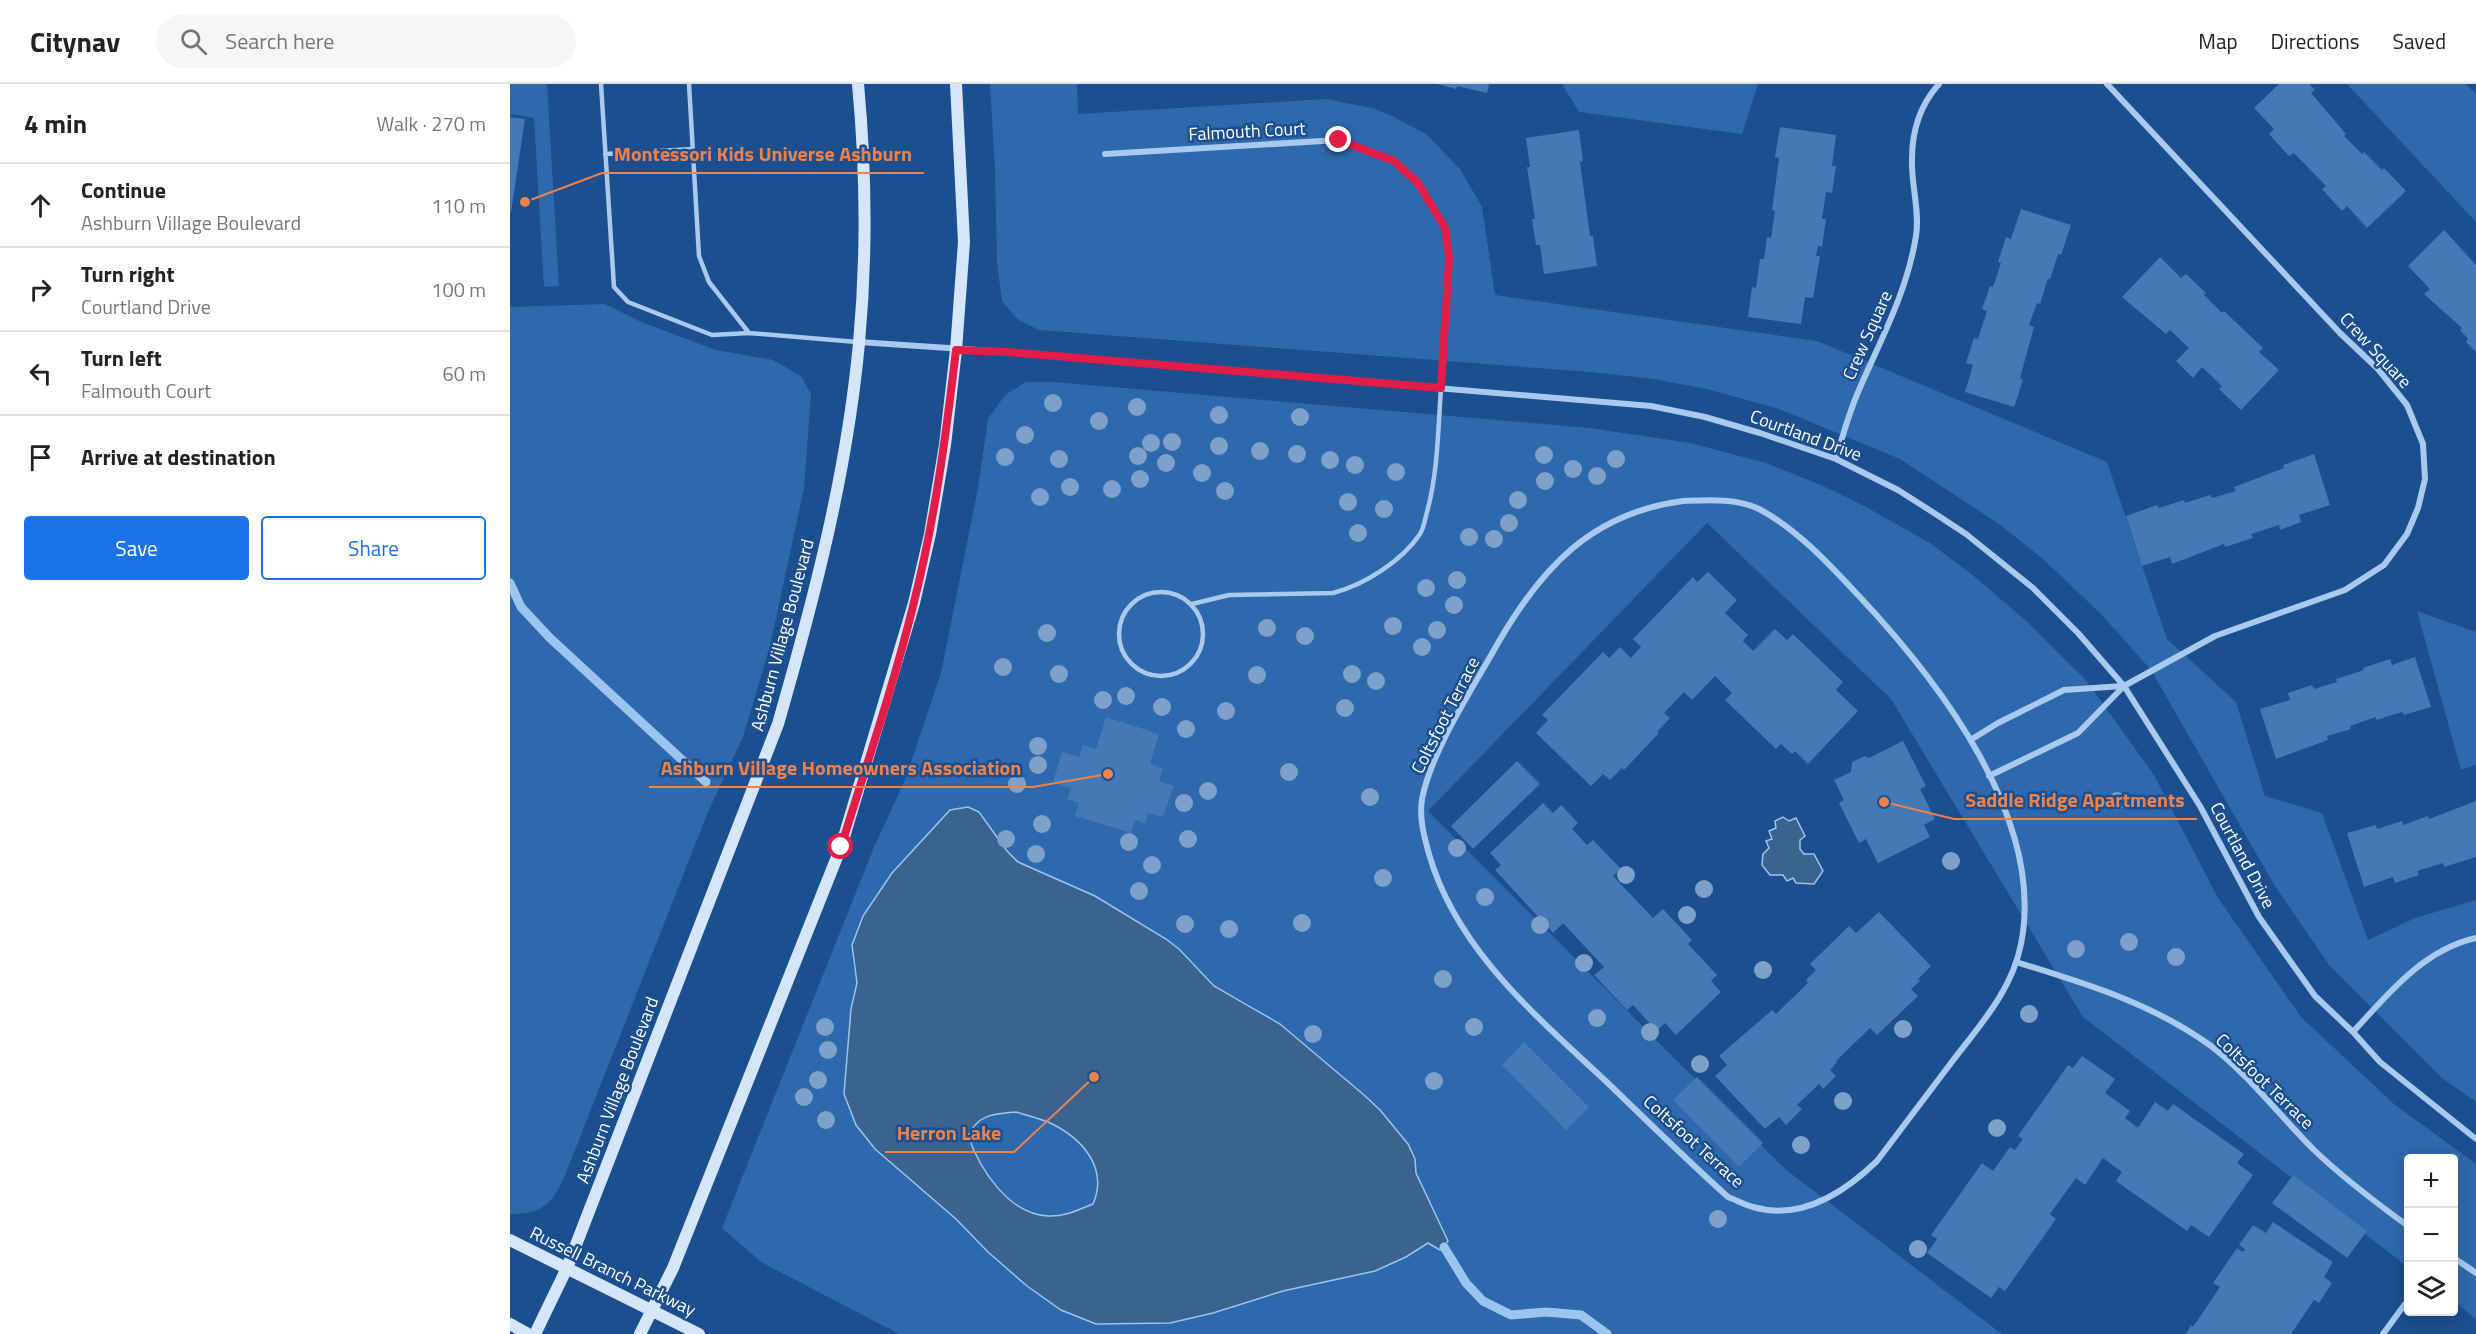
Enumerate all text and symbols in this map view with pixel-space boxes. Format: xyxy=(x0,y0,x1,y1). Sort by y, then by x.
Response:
search box xyxy=(156,14,576,68)
text: Citynav xyxy=(30,20,120,63)
text: Search here xyxy=(225,24,334,58)
icon: search xyxy=(177,25,210,58)
text: Map xyxy=(2198,25,2238,57)
text: Directions xyxy=(2271,25,2360,57)
text: Saved xyxy=(2393,25,2446,57)
text: 4 min xyxy=(24,104,87,143)
text: Walk · 270 m xyxy=(377,108,486,139)
street label: Falmouth Court xyxy=(1188,114,1307,148)
route end xyxy=(1325,126,1351,152)
callout: Montessori Kids Universe Ashburn xyxy=(602,135,924,173)
text: Montessori Kids Universe Ashburn xyxy=(614,138,912,169)
text: Continue xyxy=(81,173,166,207)
icon: ahead xyxy=(24,189,57,222)
text: 110 m xyxy=(431,190,486,221)
text: Ashburn Village Boulevard xyxy=(81,207,301,238)
text: Turn right xyxy=(81,257,175,291)
icon: right xyxy=(24,273,57,306)
text: 100 m xyxy=(431,274,486,305)
street label: Crew Square xyxy=(1835,286,1899,384)
text: Courtland Drive xyxy=(81,291,211,322)
street label: Crew Square xyxy=(2334,306,2418,394)
text: Turn left xyxy=(81,341,162,375)
icon: left xyxy=(24,357,57,390)
text: 60 m xyxy=(442,358,486,389)
text: Falmouth Court xyxy=(81,375,211,406)
street label: Courtland Drive xyxy=(1746,402,1866,468)
text: Arrive at destination xyxy=(81,440,276,474)
icon: arrive xyxy=(24,441,57,474)
button: Save xyxy=(24,516,249,580)
button: Share xyxy=(261,516,486,580)
street label: Ashburn Village Boulevard xyxy=(743,536,821,734)
street label: Coltsfoot Terrace xyxy=(1404,652,1486,778)
callout: Ashburn Village Homeowners Association xyxy=(649,749,1033,787)
text: Ashburn Village Homeowners Association xyxy=(661,752,1021,783)
callout: Saddle Ridge Apartments xyxy=(1954,781,2197,819)
text: Saddle Ridge Apartments xyxy=(1965,784,2185,815)
street label: Courtland Drive xyxy=(2204,797,2282,913)
route start xyxy=(827,833,853,859)
street label: Ashburn Village Boulevard xyxy=(569,993,665,1187)
street label: Coltsfoot Terrace xyxy=(2210,1027,2320,1135)
street label: Coltsfoot Terrace xyxy=(1637,1088,1751,1194)
callout: Herron Lake xyxy=(885,1114,1014,1152)
text: Herron Lake xyxy=(897,1117,1001,1148)
map controls xyxy=(2404,1154,2458,1316)
button: + xyxy=(2404,1154,2458,1208)
button: − xyxy=(2404,1208,2458,1262)
street label: Russell Branch Parkway xyxy=(525,1219,701,1323)
button: layers xyxy=(2404,1262,2458,1316)

